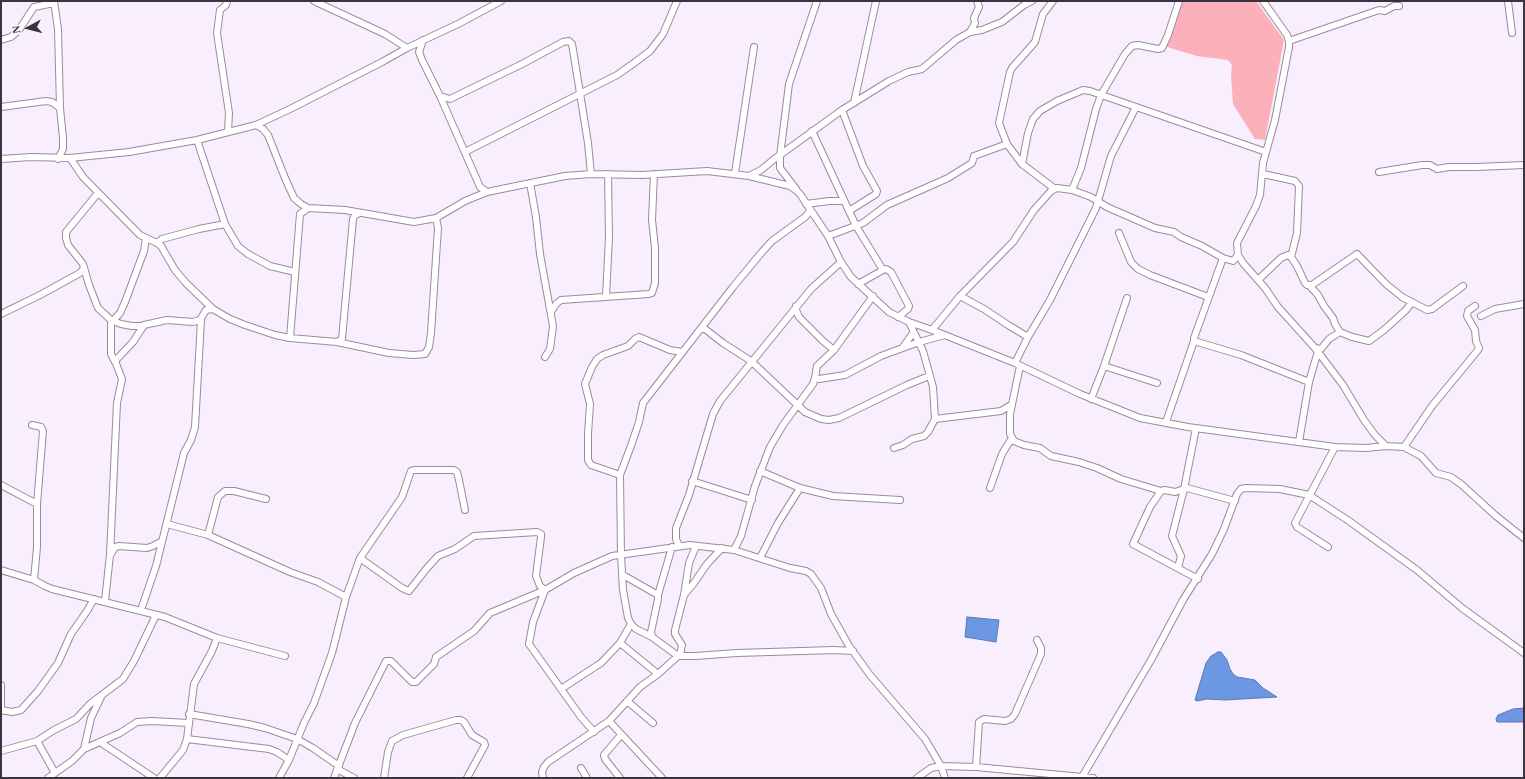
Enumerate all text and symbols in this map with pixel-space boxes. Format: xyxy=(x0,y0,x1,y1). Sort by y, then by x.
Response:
north arrow xyxy=(8,8,48,48)
text: N xyxy=(10,25,23,34)

